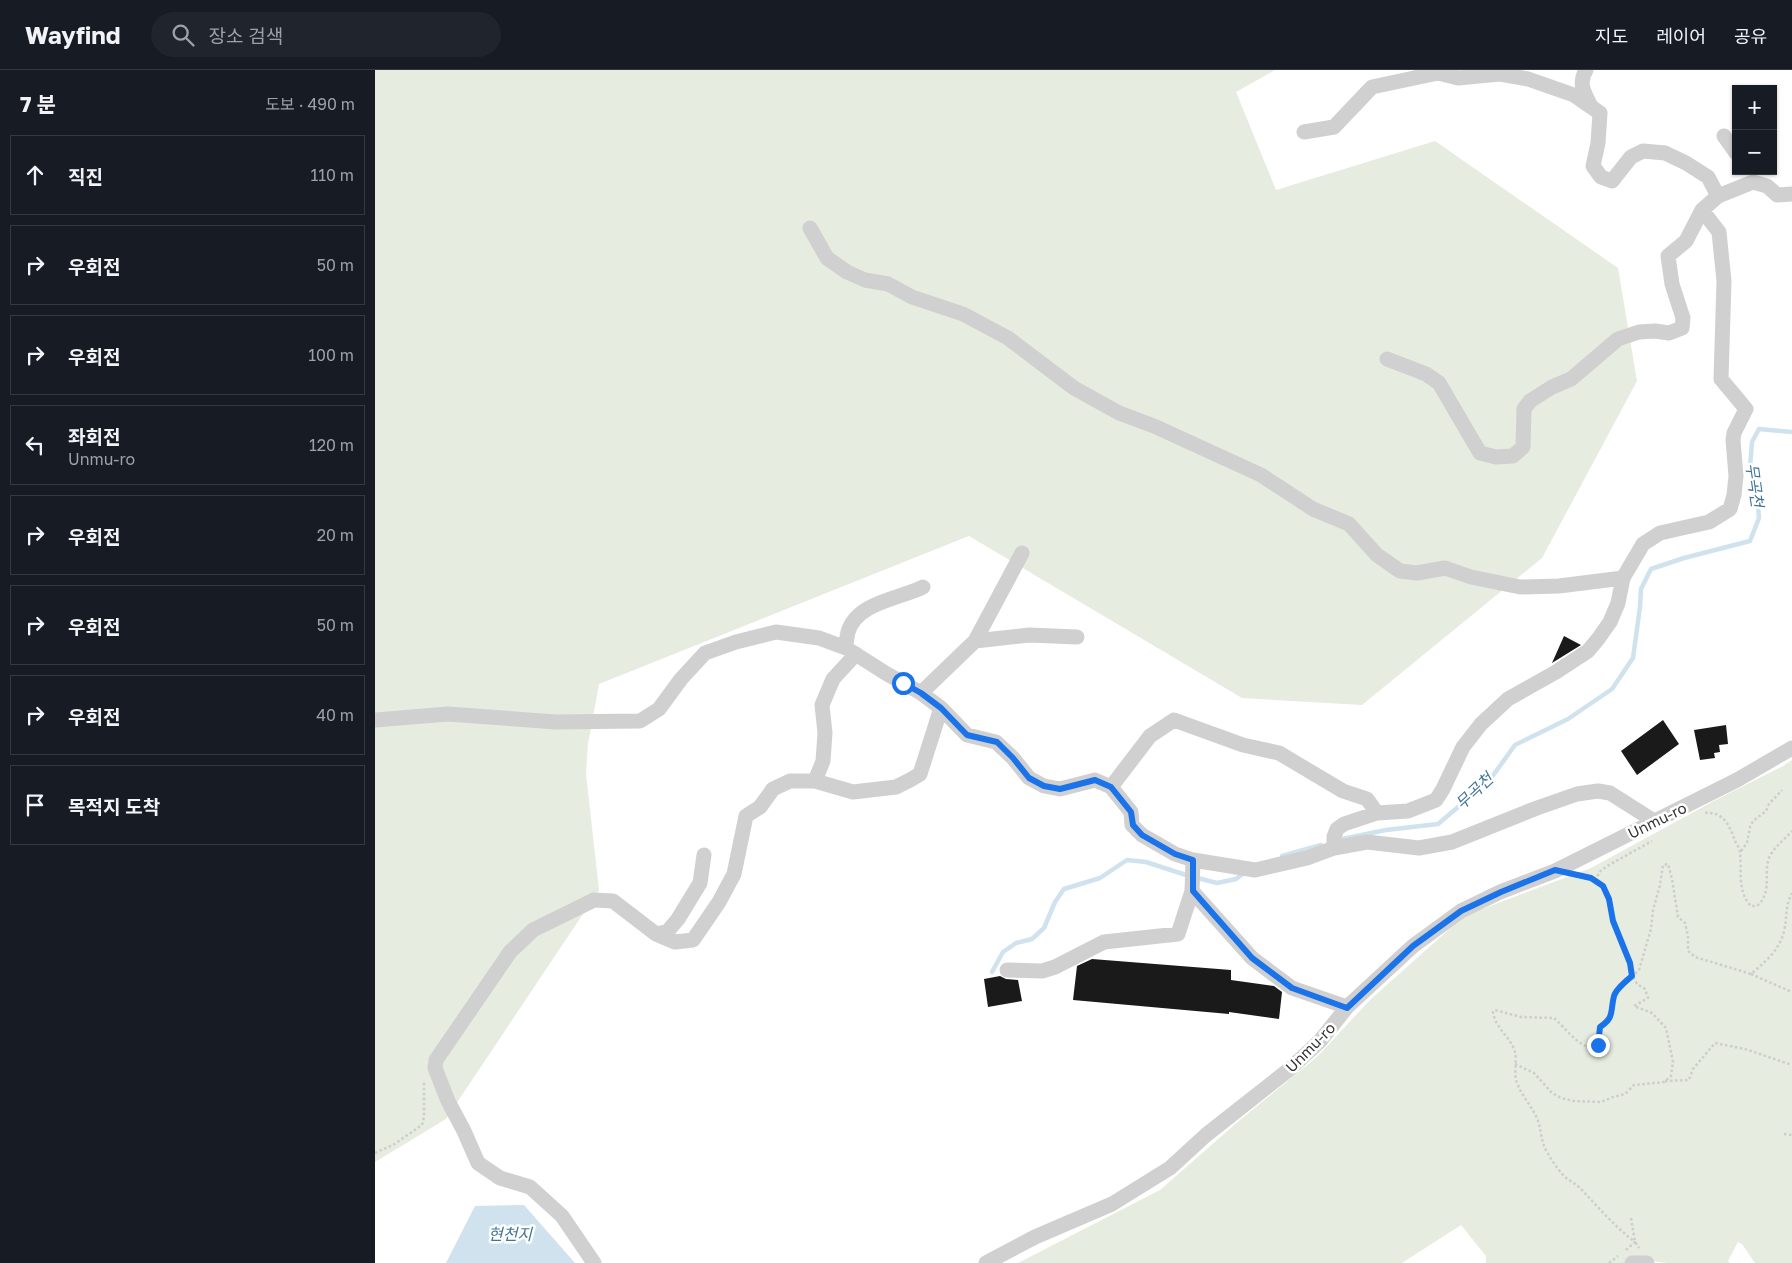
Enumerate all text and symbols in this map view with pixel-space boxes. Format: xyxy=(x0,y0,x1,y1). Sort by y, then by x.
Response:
search box xyxy=(151,12,501,57)
text: Wayfind xyxy=(25,20,121,49)
icon: search xyxy=(169,21,197,49)
text: 장소 검색 xyxy=(209,24,283,47)
text: 지도 xyxy=(1595,25,1628,47)
text: 레이어 xyxy=(1656,25,1706,47)
text: 공유 xyxy=(1734,25,1767,47)
map controls xyxy=(1732,85,1777,175)
button: + xyxy=(1732,85,1777,130)
text: 7 분 xyxy=(20,91,56,117)
text: 도보 · 490 m xyxy=(265,94,355,114)
button: − xyxy=(1732,130,1777,175)
icon: ahead xyxy=(21,161,49,189)
text: 직진 xyxy=(68,165,103,188)
text: 110 m xyxy=(310,165,354,185)
icon: right xyxy=(21,251,49,279)
text: 우회전 xyxy=(68,255,120,278)
text: 50 m xyxy=(317,255,354,275)
icon: right xyxy=(21,341,49,369)
text: 우회전 xyxy=(68,345,120,368)
text: 100 m xyxy=(308,345,354,365)
text: 좌회전 xyxy=(68,425,120,448)
icon: left xyxy=(21,431,49,459)
text: 120 m xyxy=(309,435,354,455)
text: Unmu-ro xyxy=(68,449,135,469)
water label: 무곡천 xyxy=(1742,462,1768,511)
icon: right xyxy=(21,521,49,549)
text: 우회전 xyxy=(68,525,120,548)
text: 20 m xyxy=(317,525,354,545)
icon: right xyxy=(21,611,49,639)
text: 우회전 xyxy=(68,615,120,638)
text: 50 m xyxy=(317,615,354,635)
route start xyxy=(892,672,915,695)
icon: right xyxy=(21,701,49,729)
text: 우회전 xyxy=(68,705,120,728)
text: 40 m xyxy=(316,705,354,725)
water label: 무곡천 xyxy=(1451,767,1499,813)
icon: arrive xyxy=(21,791,49,819)
text: 목적지 도착 xyxy=(68,795,160,818)
street label: Unmu-ro xyxy=(1625,798,1689,842)
street label: Unmu-ro xyxy=(1281,1018,1339,1076)
route end xyxy=(1587,1034,1610,1057)
water label: 현천지 xyxy=(488,1224,533,1244)

